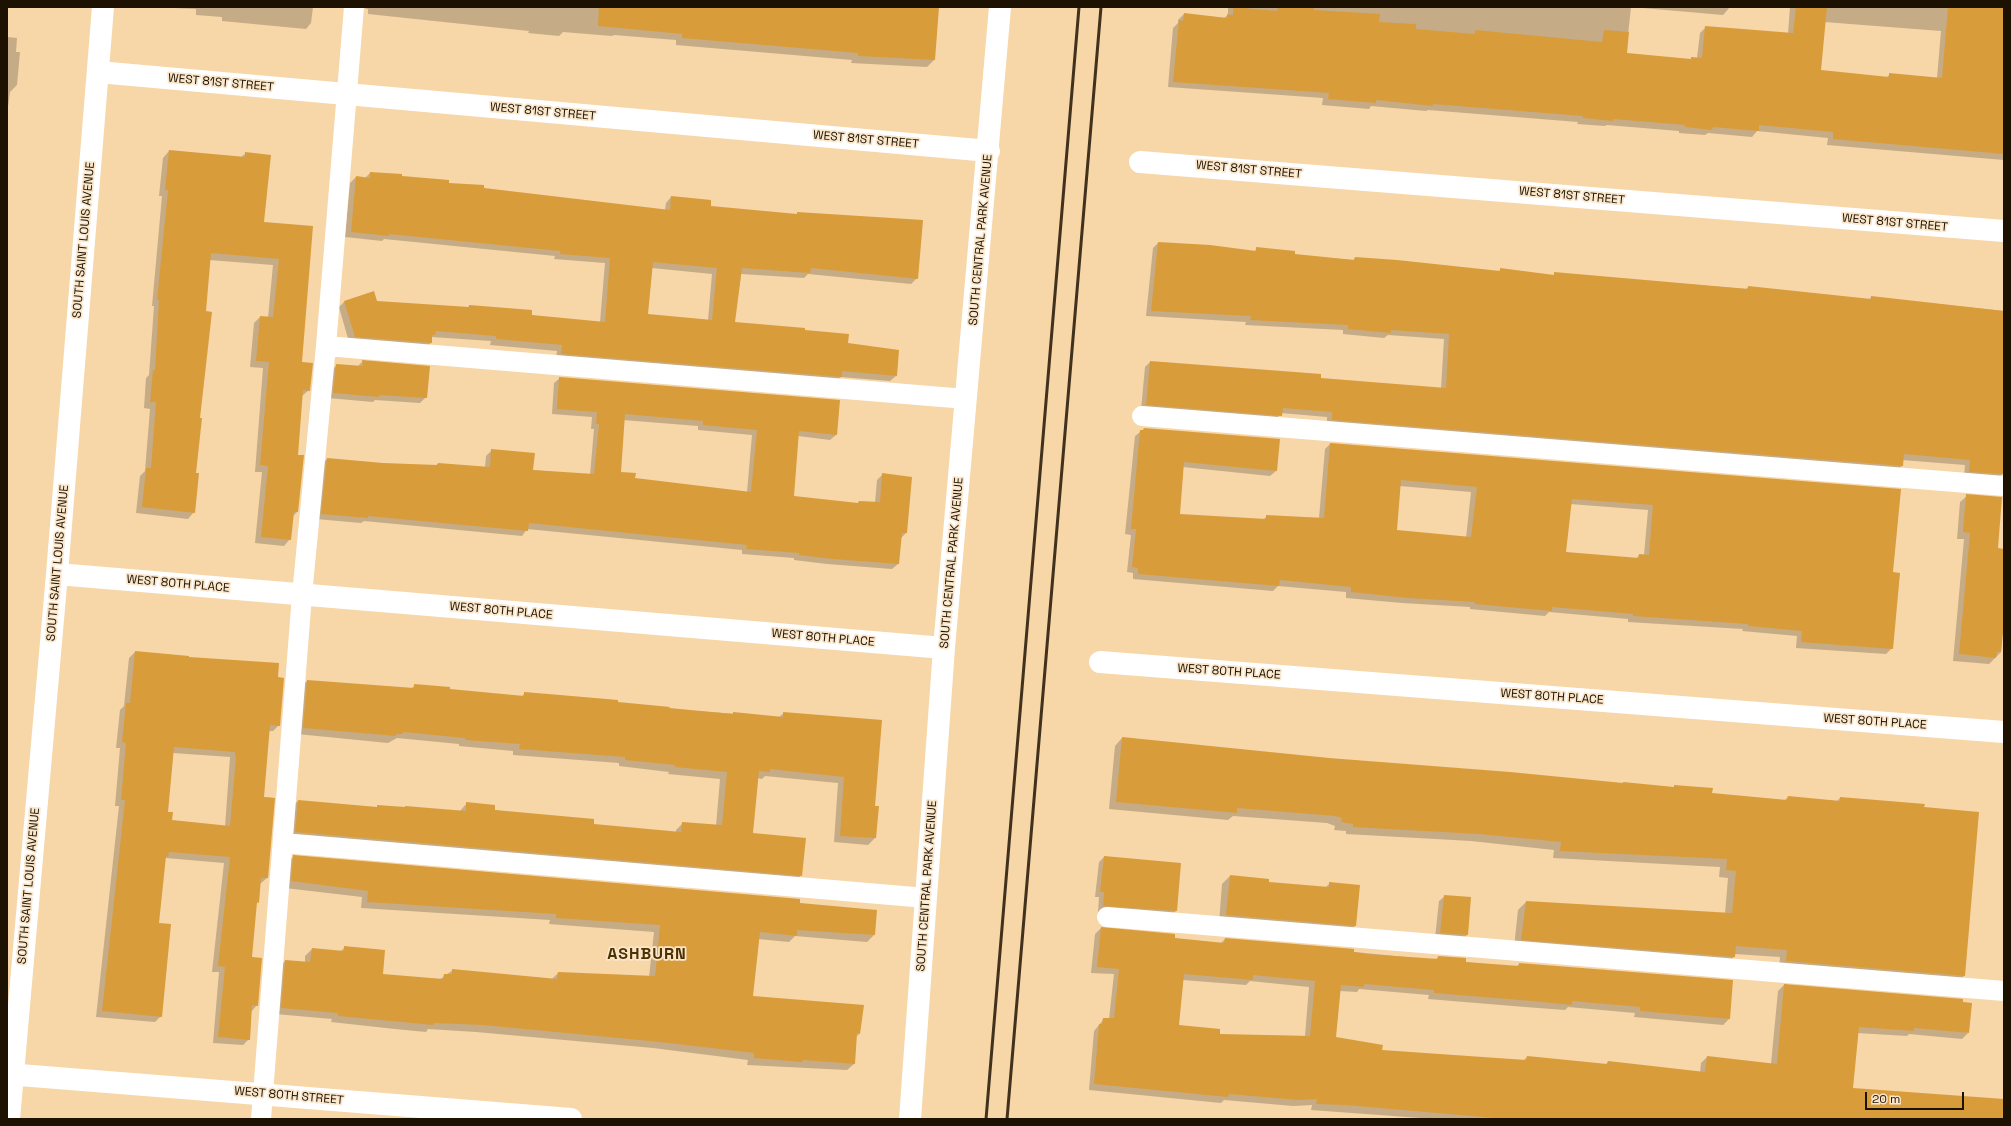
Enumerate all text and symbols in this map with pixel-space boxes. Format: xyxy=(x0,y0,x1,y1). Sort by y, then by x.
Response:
street label: WEST 81ST STREET xyxy=(167,71,275,95)
street label: WEST 81ST STREET xyxy=(489,100,597,124)
street label: WEST 81ST STREET xyxy=(812,128,920,152)
street label: SOUTH CENTRAL PARK AVENUE xyxy=(966,154,996,326)
street label: WEST 81ST STREET xyxy=(1195,158,1303,182)
street label: SOUTH SAINT LOUIS AVENUE xyxy=(70,161,98,319)
street label: WEST 81ST STREET xyxy=(1518,184,1626,208)
street label: WEST 81ST STREET xyxy=(1841,211,1949,235)
street label: SOUTH CENTRAL PARK AVENUE xyxy=(937,477,967,649)
street label: SOUTH SAINT LOUIS AVENUE xyxy=(44,484,72,642)
street label: WEST 80TH PLACE xyxy=(126,572,230,596)
street label: WEST 80TH PLACE xyxy=(449,599,553,623)
street label: WEST 80TH PLACE xyxy=(771,626,875,650)
street label: WEST 80TH PLACE xyxy=(1177,661,1281,683)
street label: WEST 80TH PLACE xyxy=(1500,686,1604,708)
street label: WEST 80TH PLACE xyxy=(1823,711,1927,733)
street label: SOUTH CENTRAL PARK AVENUE xyxy=(914,800,940,972)
street label: SOUTH SAINT LOUIS AVENUE xyxy=(15,807,43,965)
district label: ASHBURN xyxy=(607,945,687,965)
street label: WEST 80TH STREET xyxy=(234,1084,344,1108)
scale bar xyxy=(1867,1084,1966,1110)
text: 20 m xyxy=(1872,1091,1900,1107)

